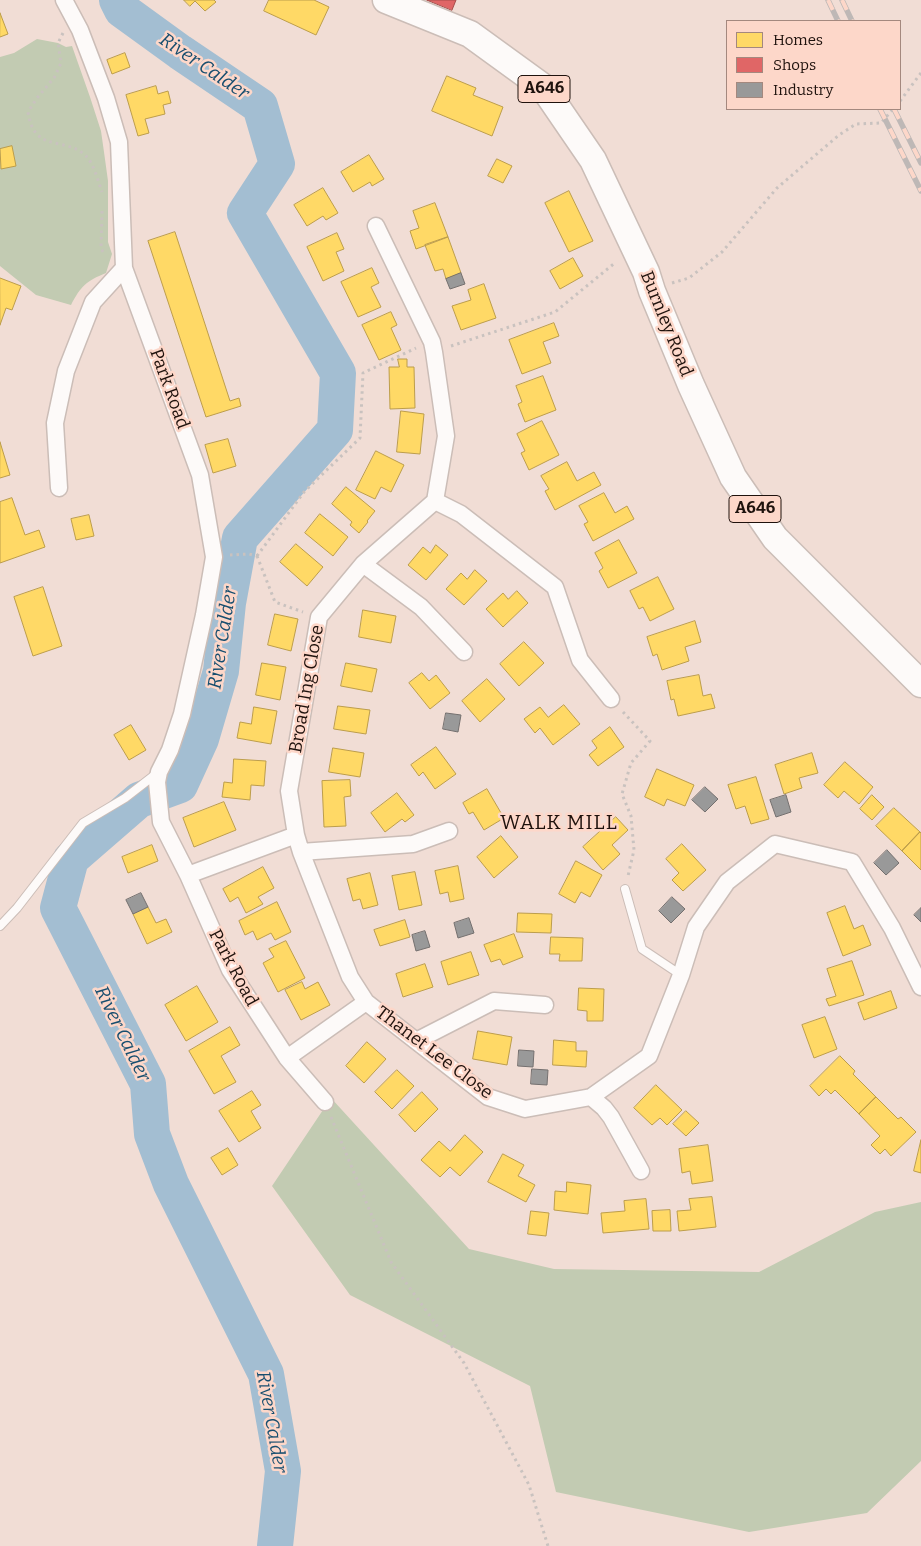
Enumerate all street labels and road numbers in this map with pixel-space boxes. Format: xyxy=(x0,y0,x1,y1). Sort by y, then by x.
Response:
road number: A646 xyxy=(518,76,570,102)
street label: Burnley Road xyxy=(635,268,697,380)
street label: Park Road xyxy=(145,346,193,432)
road number: A646 xyxy=(729,496,781,522)
street label: Broad Ing Close xyxy=(285,623,329,755)
street label: Park Road xyxy=(204,926,262,1010)
street label: Thanet Lee Close xyxy=(371,1002,497,1104)

